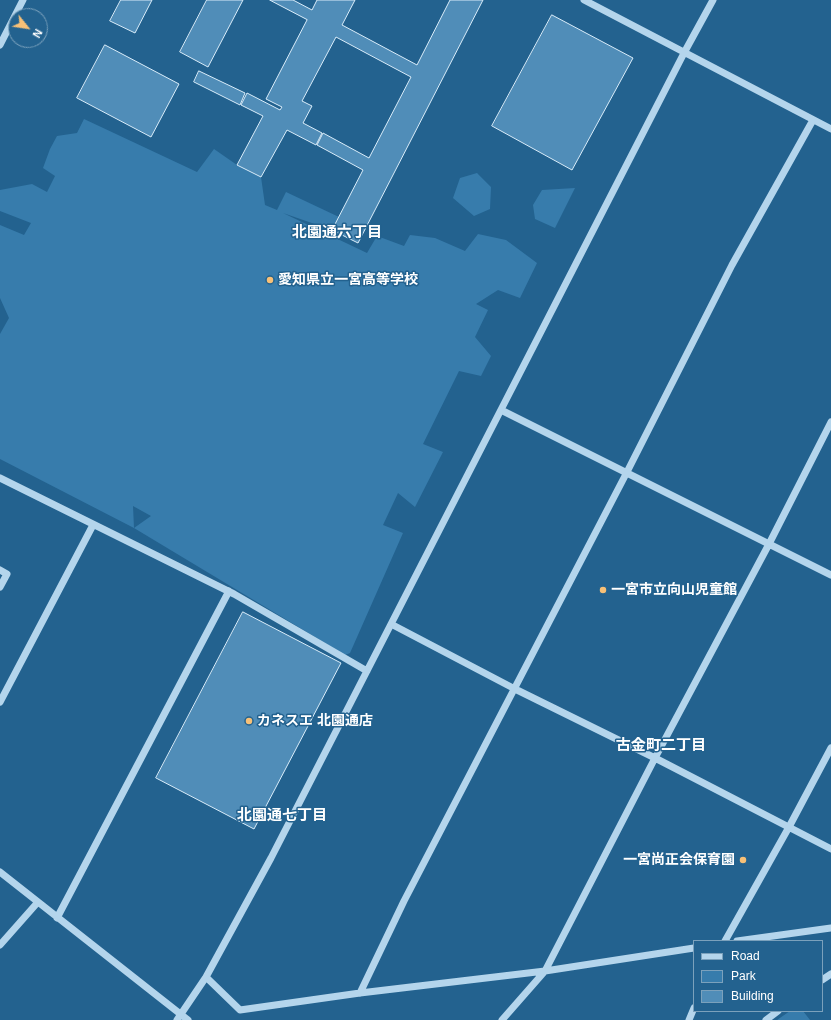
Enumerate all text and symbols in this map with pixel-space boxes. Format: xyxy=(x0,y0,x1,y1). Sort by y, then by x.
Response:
north arrow xyxy=(8,8,48,48)
text: N xyxy=(30,27,45,40)
district label: 北園通六丁目 xyxy=(292,224,382,242)
place label: 愛知県立一宮高等学校 xyxy=(278,272,418,288)
marker: 愛知県立一宮高等学校 xyxy=(265,275,275,285)
place label: 一宮市立向山児童館 xyxy=(611,582,737,598)
marker: 一宮市立向山児童館 xyxy=(598,585,608,595)
place label: カネスエ 北園通店 xyxy=(257,713,373,729)
marker: カネスエ 北園通店 xyxy=(244,716,254,726)
district label: 古金町二丁目 xyxy=(616,737,706,755)
district label: 北園通七丁目 xyxy=(237,807,327,825)
place label: 一宮尚正会保育園 xyxy=(623,852,735,868)
marker: 一宮尚正会保育園 xyxy=(738,855,748,865)
legend xyxy=(693,940,823,1012)
text: Road xyxy=(731,949,760,963)
text: Park xyxy=(731,969,756,983)
text: Building xyxy=(731,989,774,1003)

